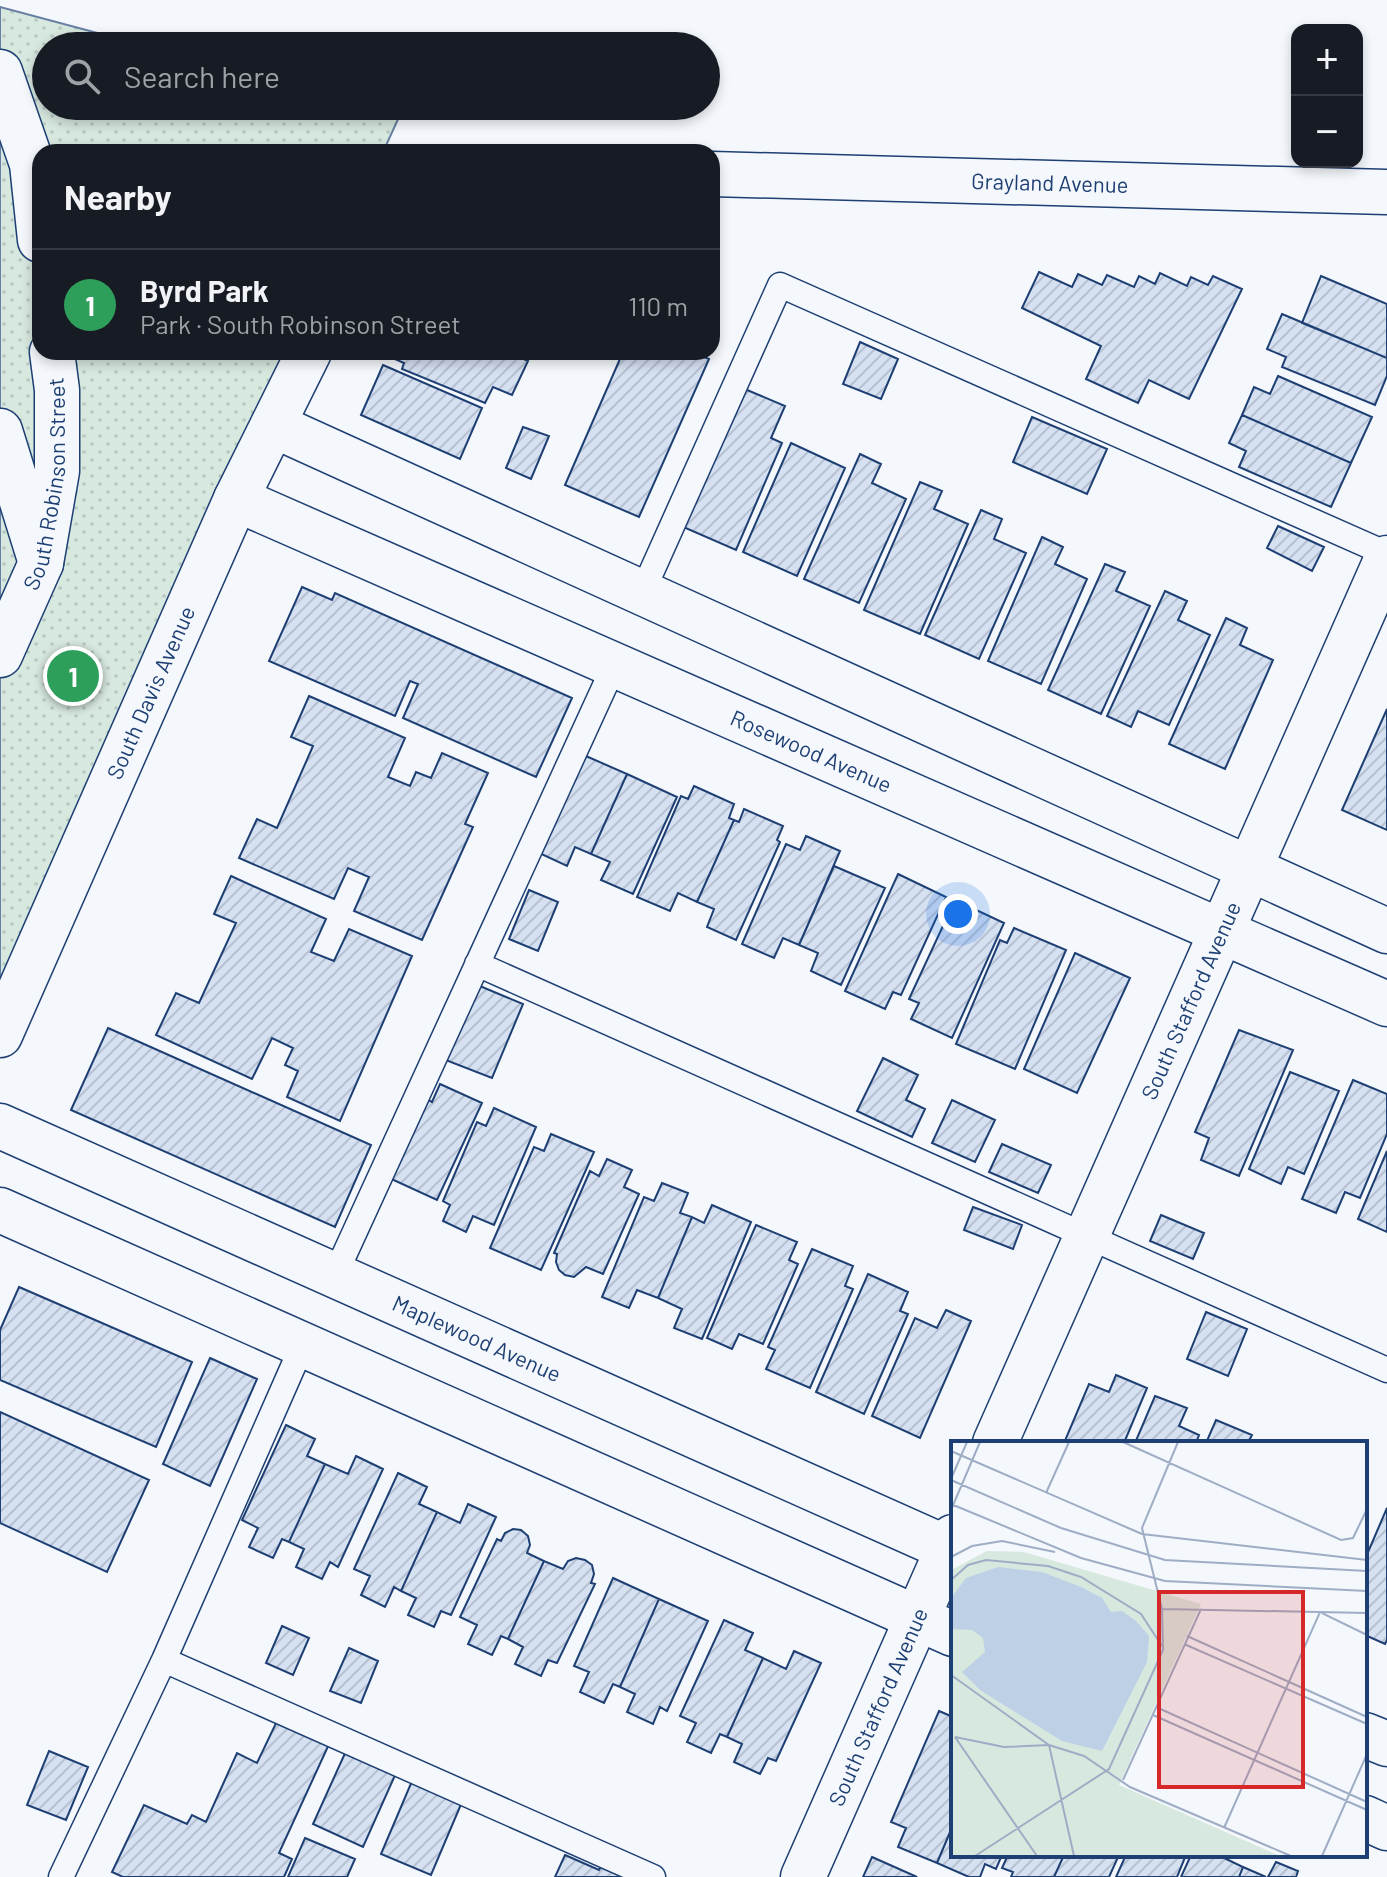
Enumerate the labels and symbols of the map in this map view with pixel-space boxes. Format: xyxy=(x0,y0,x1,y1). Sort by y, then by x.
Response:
street label: Grayland Avenue xyxy=(971,167,1129,197)
street label: South Robinson Street xyxy=(17,376,70,594)
street label: South Davis Avenue xyxy=(100,602,199,783)
pin: 1 xyxy=(47,646,99,706)
street label: Rosewood Avenue xyxy=(727,704,896,797)
your location xyxy=(938,894,978,934)
street label: South Stafford Avenue xyxy=(1135,897,1245,1103)
street label: Maplewood Avenue xyxy=(389,1289,565,1387)
inset map xyxy=(951,1441,1367,1857)
street label: South Stafford Avenue xyxy=(822,1603,932,1810)

